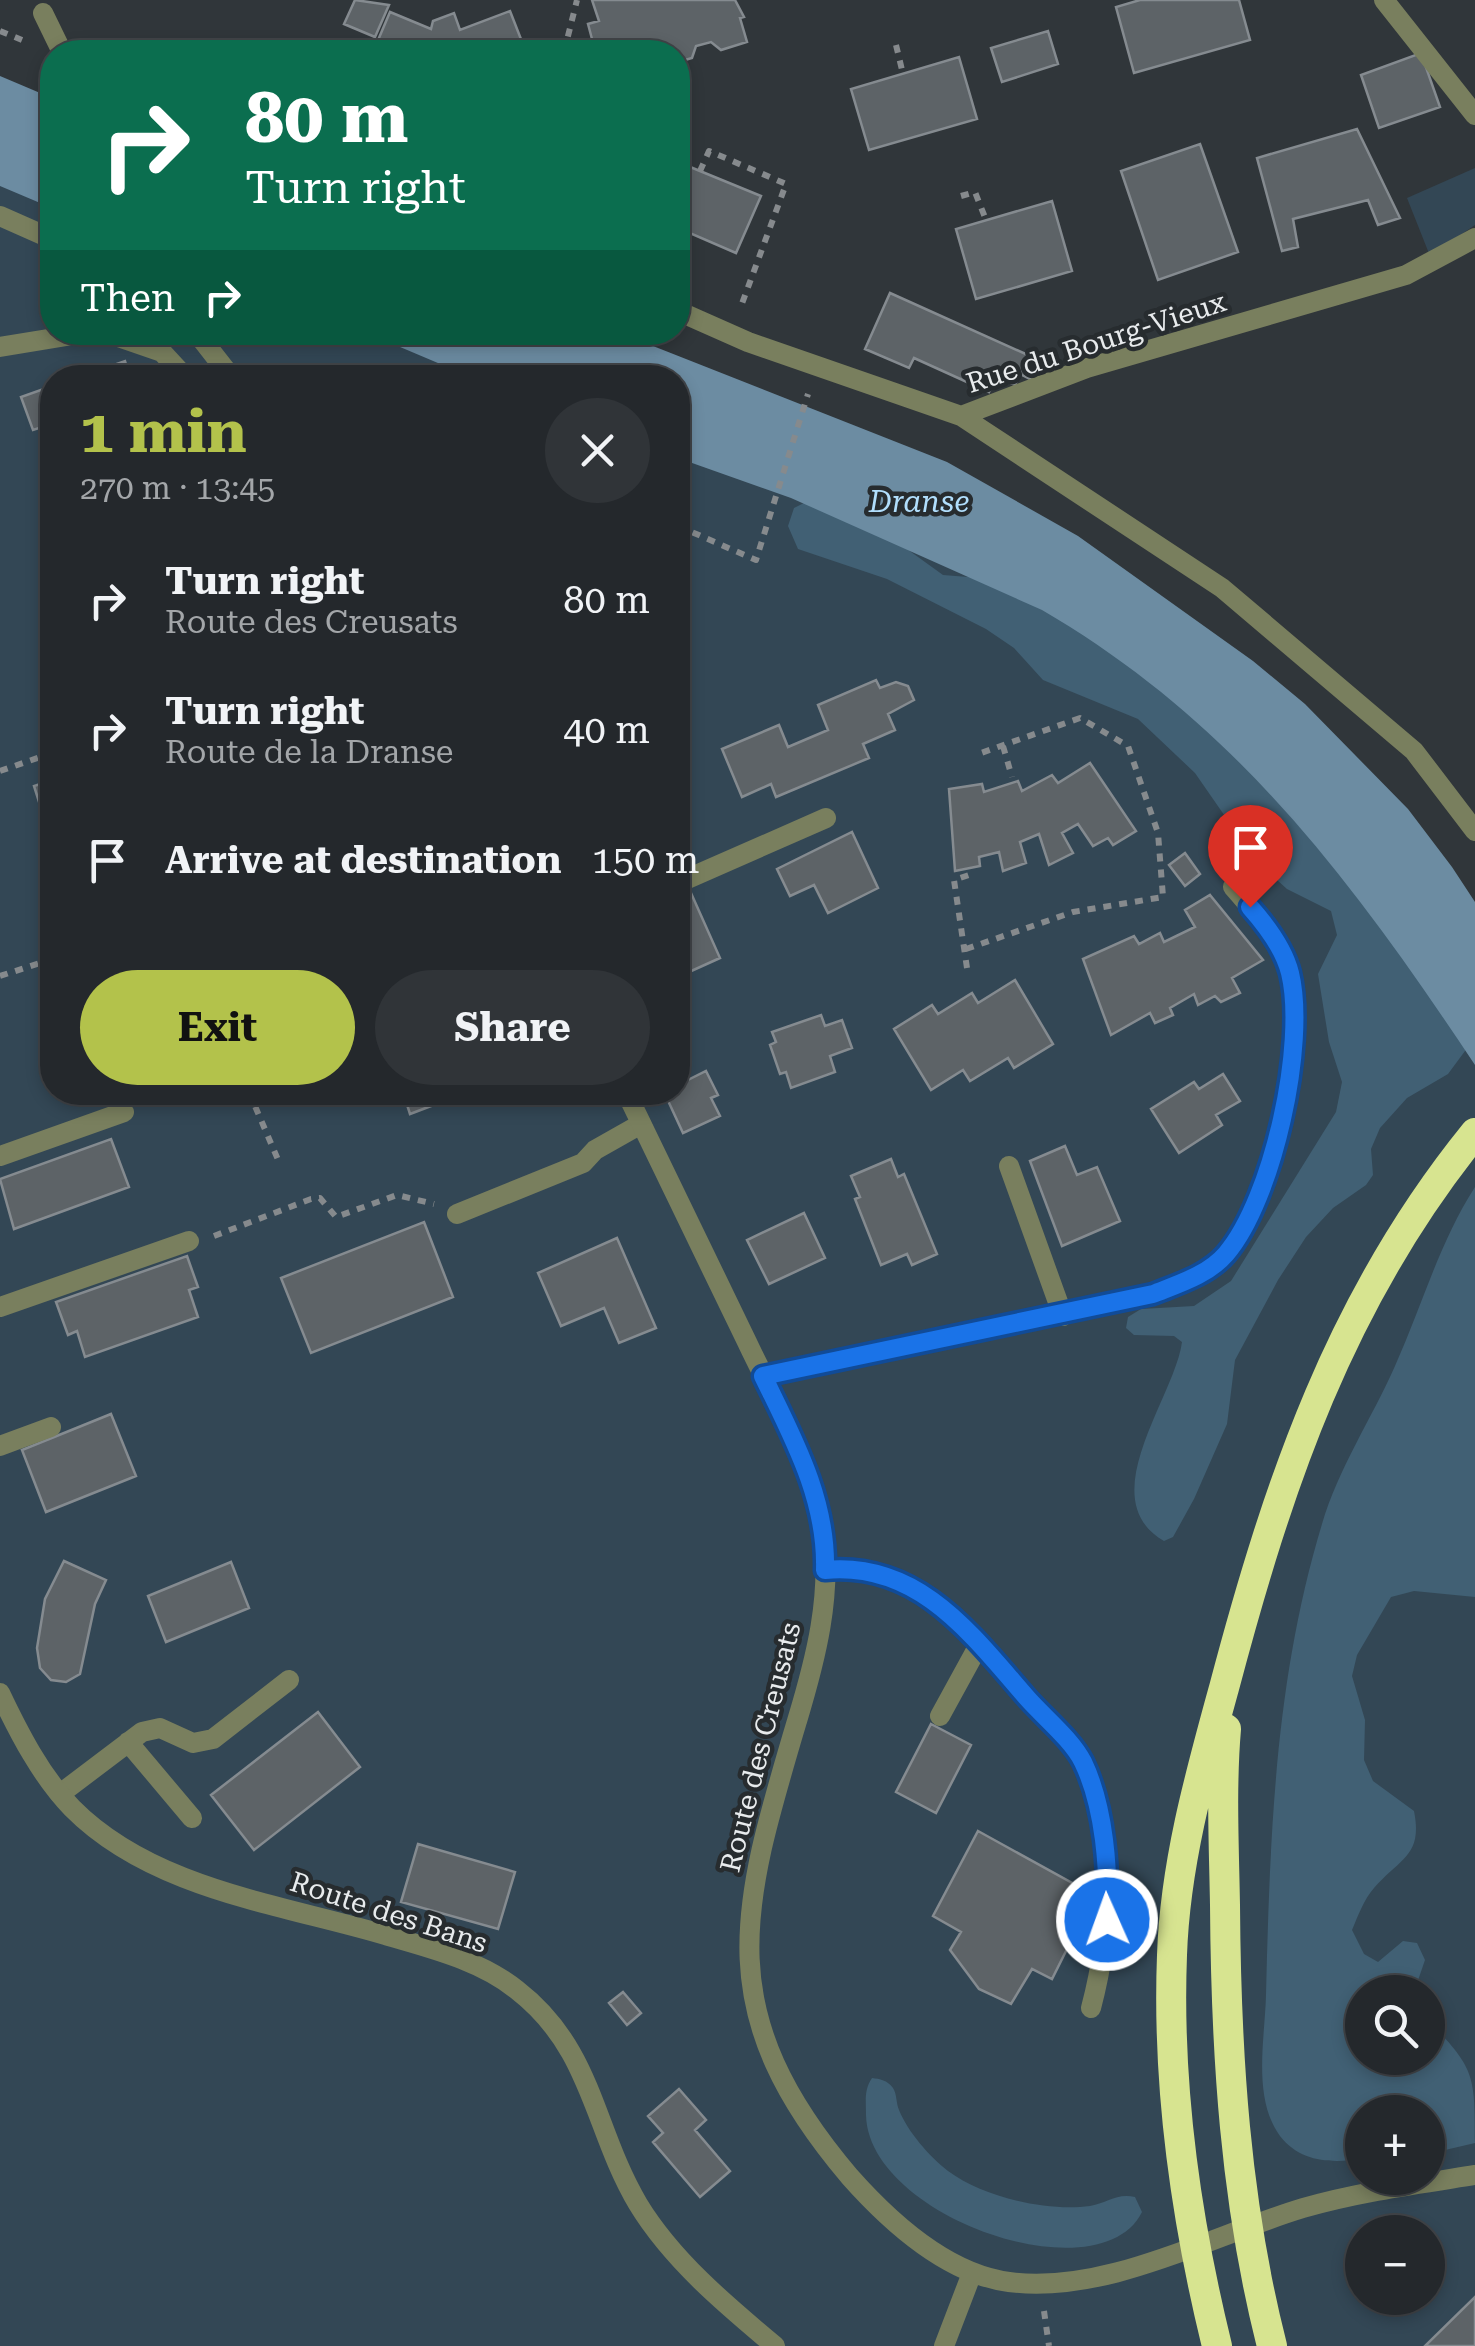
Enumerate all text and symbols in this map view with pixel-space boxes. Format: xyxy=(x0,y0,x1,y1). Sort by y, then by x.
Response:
text: 80 m xyxy=(245,77,409,159)
icon: right xyxy=(80,80,210,210)
text: Turn right xyxy=(245,161,466,214)
icon: right xyxy=(195,270,250,325)
text: Then xyxy=(80,276,175,320)
street label: Rue du Bourg-Vieux xyxy=(962,285,1230,400)
text: 1 min xyxy=(80,396,247,467)
button: close xyxy=(545,398,650,503)
text: 270 m · 13:45 xyxy=(80,469,275,507)
water label: Dranse xyxy=(868,484,969,519)
text: Turn right xyxy=(165,559,364,603)
icon: right xyxy=(80,573,135,628)
text: 80 m xyxy=(563,578,650,622)
text: Route des Creusats xyxy=(165,603,458,641)
text: Turn right xyxy=(165,689,364,733)
icon: right xyxy=(80,703,135,758)
text: 40 m xyxy=(563,708,650,752)
text: Route de la Dranse xyxy=(165,733,453,771)
pin xyxy=(1208,805,1293,908)
icon: arrive xyxy=(1223,820,1278,875)
icon: arrive xyxy=(80,833,135,888)
text: Arrive at destination xyxy=(165,838,561,882)
text: 150 m xyxy=(591,838,700,882)
button: Exit xyxy=(80,970,355,1085)
button: Share xyxy=(375,970,650,1085)
street label: Route des Creusats xyxy=(713,1619,807,1875)
street label: Route des Bans xyxy=(286,1865,492,1960)
position arrow xyxy=(1055,1868,1159,1972)
map controls xyxy=(1345,1975,1445,2315)
button: search xyxy=(1345,1975,1445,2075)
button: + xyxy=(1345,2095,1445,2195)
button: − xyxy=(1345,2215,1445,2315)

